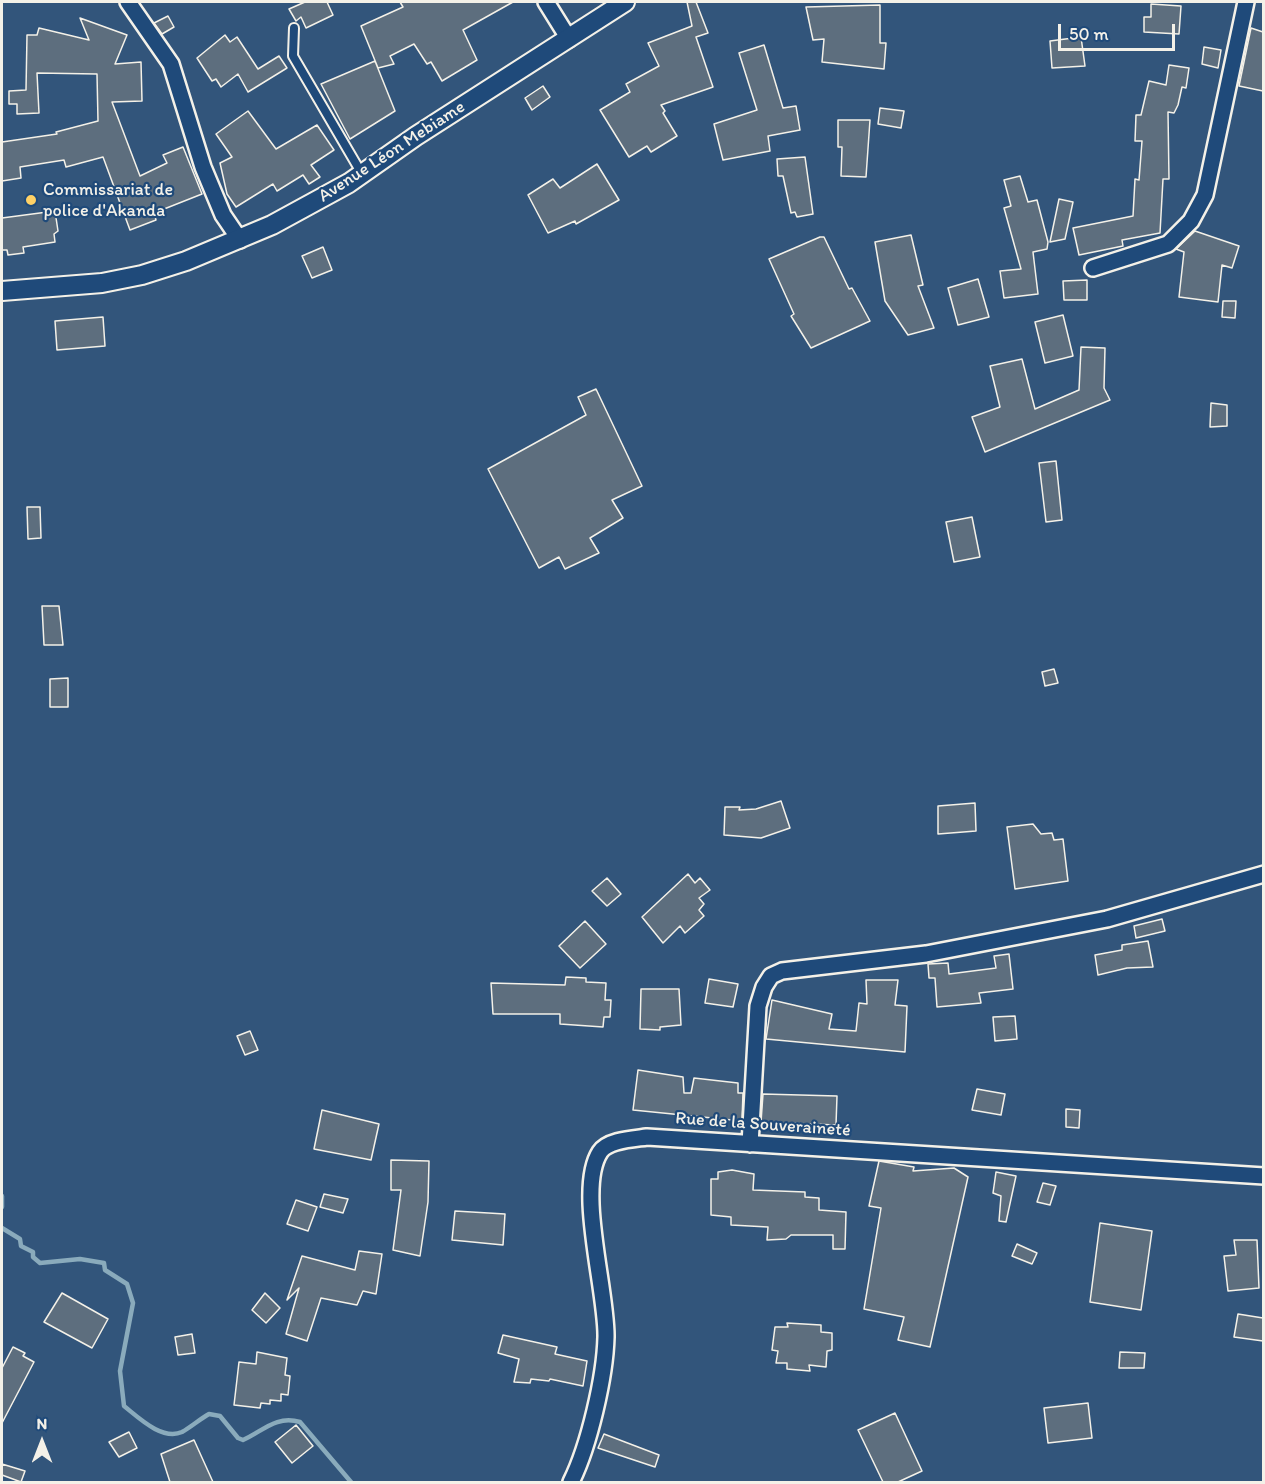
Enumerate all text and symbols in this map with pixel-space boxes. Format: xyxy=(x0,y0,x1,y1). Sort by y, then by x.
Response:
scale bar xyxy=(1061,12,1178,50)
text: 50 m xyxy=(1069,23,1109,45)
street label: Avenue Léon Mebiame xyxy=(315,96,469,208)
place label: Commissariat de police d'Akanda xyxy=(43,179,173,222)
marker: Commissariat de police d'Akanda xyxy=(24,193,38,207)
street label: Rue de la Souveraineté xyxy=(675,1108,851,1142)
north arrow xyxy=(12,1412,72,1472)
text: N xyxy=(37,1414,47,1433)

